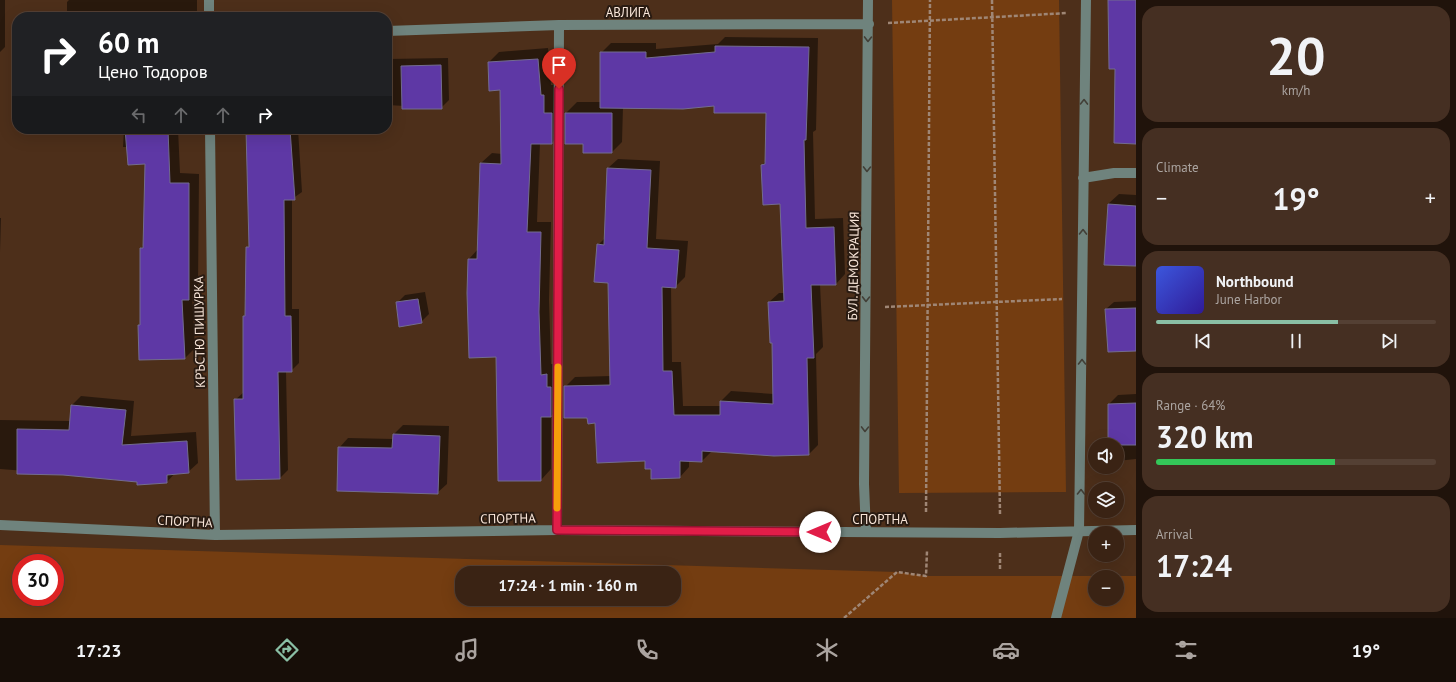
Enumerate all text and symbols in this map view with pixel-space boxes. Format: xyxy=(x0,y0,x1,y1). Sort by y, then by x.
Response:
street label: АВЛИГА xyxy=(606,4,651,21)
text: 20 xyxy=(1267,22,1325,89)
text: 60 m xyxy=(98,24,159,61)
icon: right xyxy=(32,28,84,80)
one-way arrow xyxy=(864,36,873,42)
pin xyxy=(542,48,576,89)
icon: arrive xyxy=(548,54,570,76)
text: Цено Тодоров xyxy=(98,60,208,83)
text: km/h xyxy=(1282,82,1310,99)
one-way arrow xyxy=(1080,99,1088,105)
icon: left xyxy=(128,104,150,126)
icon: ahead xyxy=(170,104,192,126)
icon: ahead xyxy=(212,104,234,126)
icon: right xyxy=(254,104,276,126)
text: Climate xyxy=(1156,159,1199,176)
one-way arrow xyxy=(863,166,871,172)
text: 19° xyxy=(1272,179,1320,218)
text: − xyxy=(1156,184,1167,212)
text: + xyxy=(1425,184,1436,212)
street label: БУЛ. ДЕМОКРАЦИЯ xyxy=(844,211,863,321)
one-way arrow xyxy=(1079,229,1087,235)
text: Northbound xyxy=(1216,272,1293,291)
street label: КРЪСТЮ ПИШУРКА xyxy=(190,276,209,388)
text: June Harbor xyxy=(1216,291,1282,308)
one-way arrow xyxy=(862,296,870,302)
icon: previous xyxy=(1192,330,1214,352)
icon: pause xyxy=(1285,330,1307,352)
icon: next xyxy=(1378,330,1400,352)
one-way arrow xyxy=(1078,359,1086,365)
text: Range · 64% xyxy=(1156,397,1225,414)
text: 320 km xyxy=(1156,417,1254,456)
one-way arrow xyxy=(861,426,869,432)
map controls xyxy=(1088,438,1124,606)
button: sound xyxy=(1088,438,1124,474)
button: layers xyxy=(1088,482,1124,518)
one-way arrow xyxy=(1076,489,1085,495)
street label: СПОРТНА xyxy=(480,510,536,527)
position arrow xyxy=(799,511,841,553)
street label: СПОРТНА xyxy=(852,511,908,528)
street label: СПОРТНА xyxy=(157,512,214,531)
button: + xyxy=(1088,526,1124,562)
text: Arrival xyxy=(1156,526,1192,543)
text: 17:24 xyxy=(1156,546,1232,585)
speed limit sign: 30 xyxy=(12,554,64,606)
button: − xyxy=(1088,570,1124,606)
text: 17:24 · 1 min · 160 m xyxy=(499,576,637,595)
icon: directions xyxy=(273,636,301,664)
icon: music xyxy=(453,636,481,664)
icon: phone xyxy=(633,636,661,664)
icon: climate xyxy=(813,636,841,664)
icon: car xyxy=(992,636,1020,664)
icon: filters xyxy=(1172,636,1200,664)
text: 17:23 xyxy=(76,639,122,662)
text: 19° xyxy=(1352,639,1380,662)

